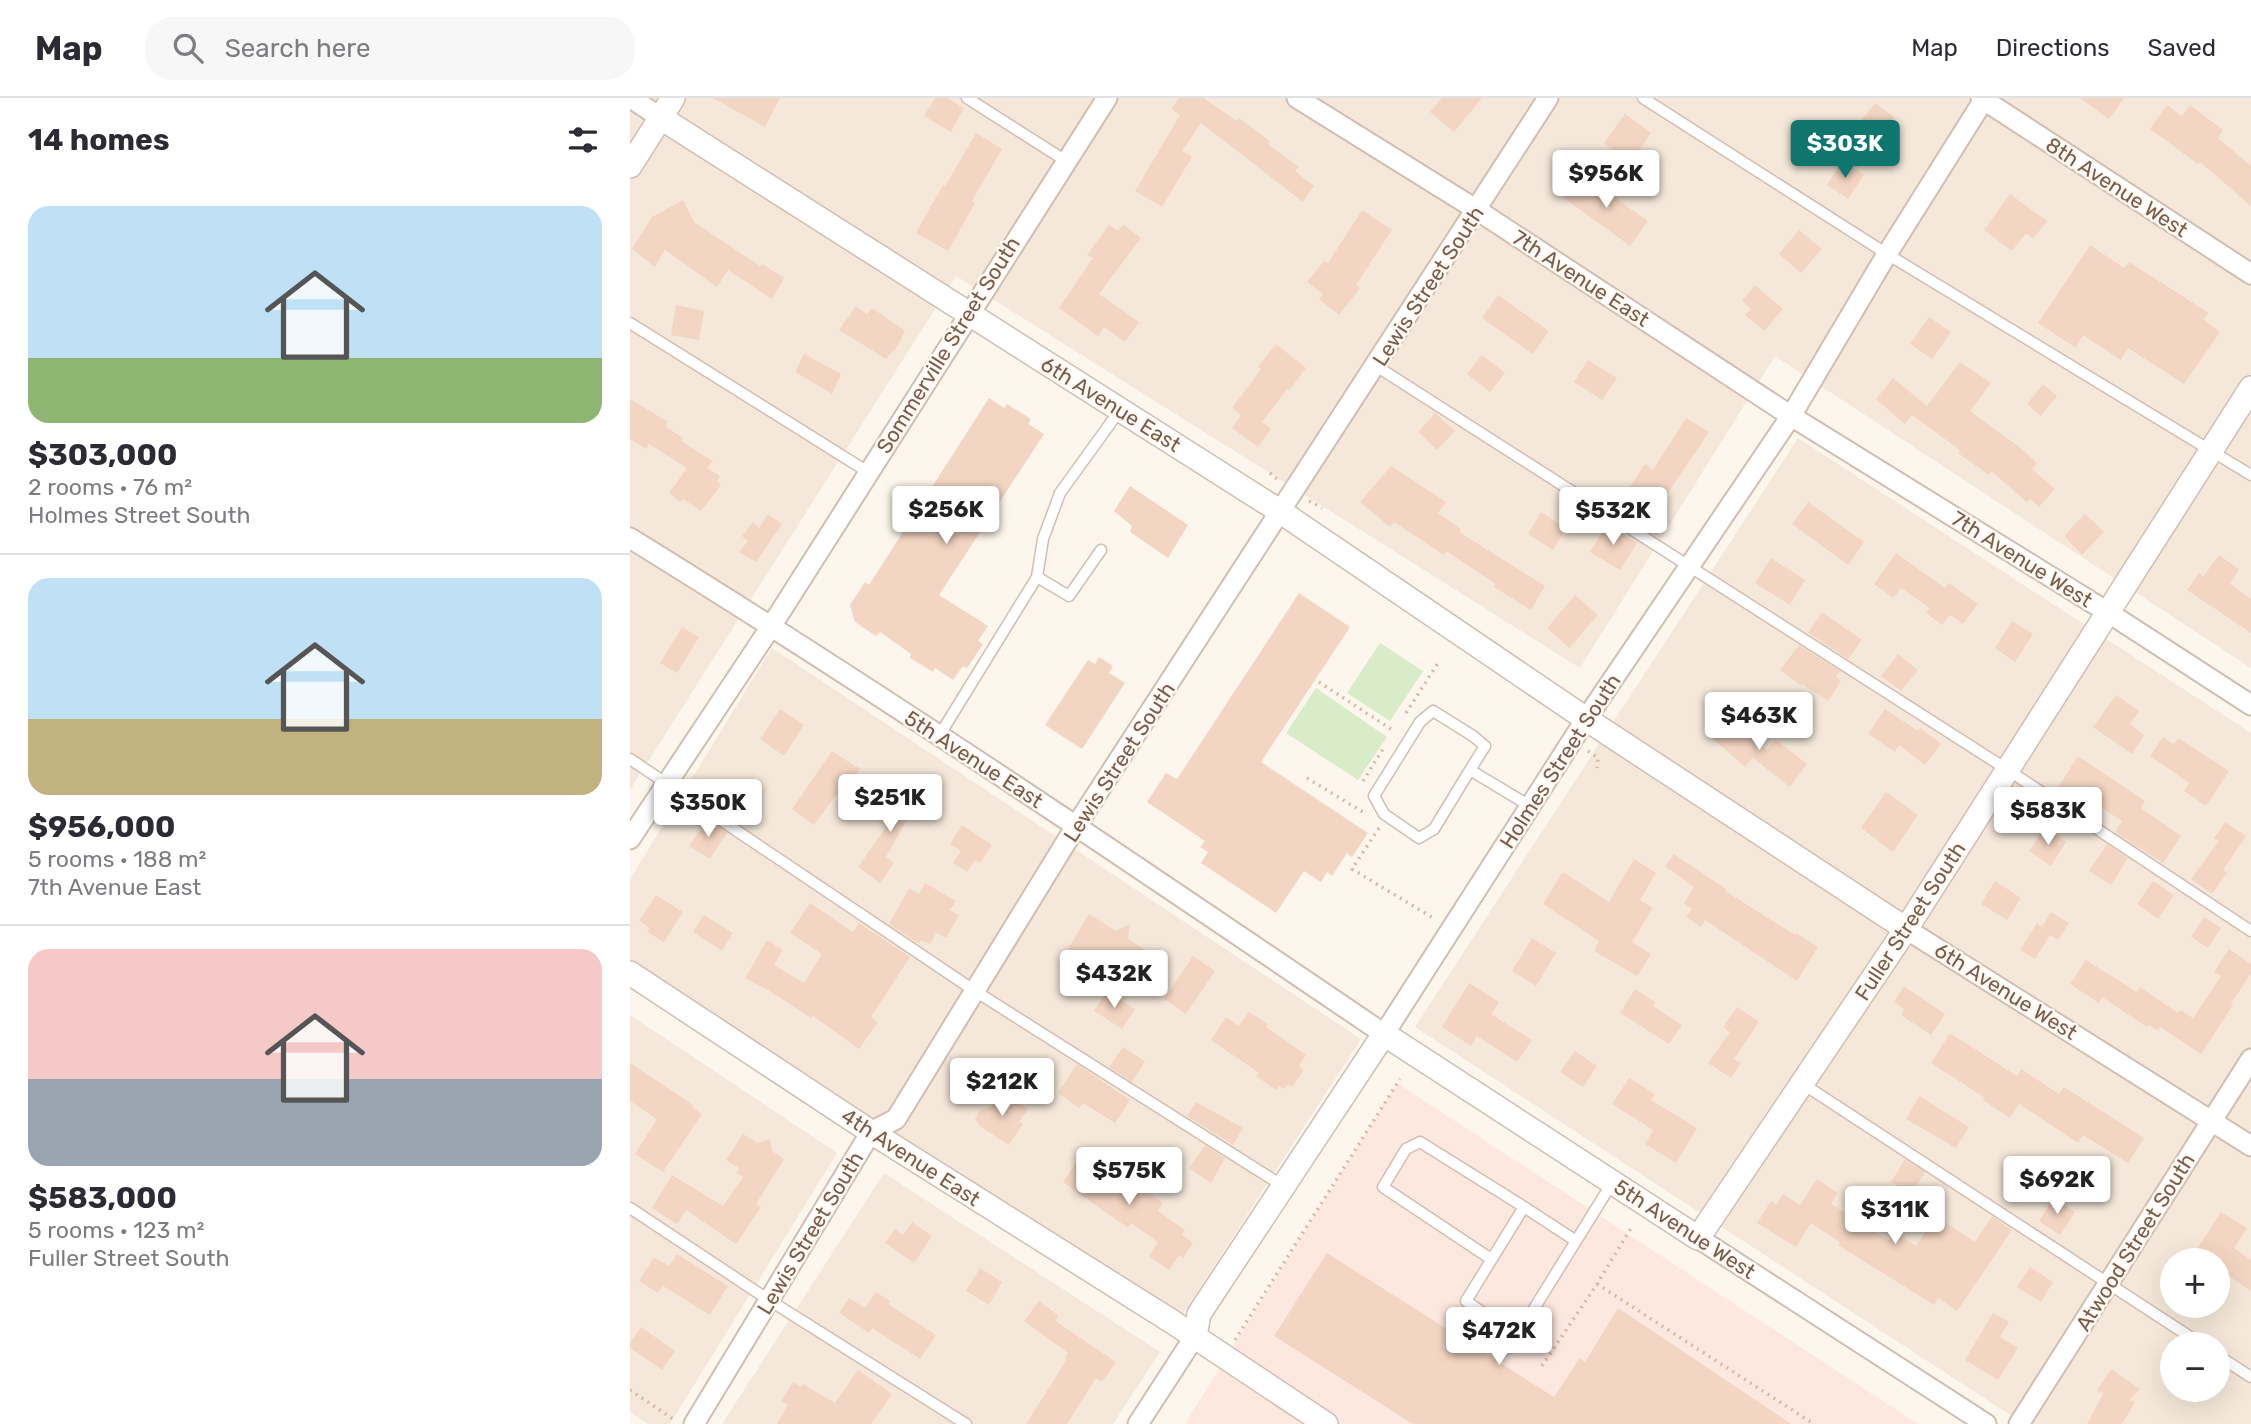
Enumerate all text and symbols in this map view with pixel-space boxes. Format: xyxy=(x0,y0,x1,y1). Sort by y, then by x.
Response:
search box xyxy=(145,17,635,80)
text: Map xyxy=(35,29,103,68)
icon: search xyxy=(169,29,207,67)
text: Search here xyxy=(225,33,370,64)
text: Map xyxy=(1911,34,1958,62)
text: Directions xyxy=(1996,34,2109,62)
text: Saved xyxy=(2147,34,2216,62)
pin: $303K xyxy=(1796,120,1894,180)
icon: filters xyxy=(564,121,602,159)
text: 14 homes xyxy=(28,122,170,158)
text: $303K xyxy=(1807,129,1883,157)
street label: 8th Avenue West xyxy=(2041,132,2193,242)
pin: $956K xyxy=(1557,150,1655,210)
text: $956K xyxy=(1568,159,1644,187)
street label: Lewis Street South xyxy=(1367,201,1489,371)
street label: 7th Avenue East xyxy=(1508,224,1654,332)
street label: Sommerville Street South xyxy=(871,232,1025,458)
icon: home xyxy=(252,252,378,378)
street label: 6th Avenue East xyxy=(1036,351,1186,457)
text: $303,000 xyxy=(28,437,177,473)
text: 2 rooms · 76 m² xyxy=(28,473,192,501)
pin: $256K xyxy=(897,486,995,546)
pin: $532K xyxy=(1564,488,1662,547)
text: $256K xyxy=(908,495,984,523)
text: $532K xyxy=(1575,496,1651,524)
text: Holmes Street South xyxy=(28,501,250,529)
street label: 7th Avenue West xyxy=(1947,506,2097,612)
icon: home xyxy=(252,624,378,750)
street label: Holmes Street South xyxy=(1494,669,1626,853)
street label: Lewis Street South xyxy=(1058,677,1180,847)
pin: $463K xyxy=(1710,692,1808,752)
text: $463K xyxy=(1721,701,1797,729)
street label: 5th Avenue East xyxy=(900,705,1048,813)
pin: $251K xyxy=(841,774,939,834)
pin: $350K xyxy=(659,780,757,839)
text: $251K xyxy=(854,783,926,811)
text: $350K xyxy=(670,788,746,816)
pin: $583K xyxy=(1999,788,2097,847)
text: $583K xyxy=(2010,796,2086,824)
text: $956,000 xyxy=(28,809,176,845)
street label: Fuller Street South xyxy=(1849,837,1971,1005)
text: 5 rooms · 188 m² xyxy=(28,845,206,873)
text: 7th Avenue East xyxy=(28,873,201,901)
street label: 6th Avenue West xyxy=(1930,937,2082,1045)
pin: $432K xyxy=(1065,950,1163,1010)
text: $432K xyxy=(1076,959,1152,987)
icon: home xyxy=(252,995,378,1121)
pin: $212K xyxy=(953,1058,1051,1118)
text: $212K xyxy=(966,1067,1038,1095)
street label: 4th Avenue East xyxy=(837,1103,985,1211)
street label: Lewis Street South xyxy=(752,1147,868,1319)
pin: $575K xyxy=(1080,1148,1178,1207)
street label: Atwood Street South xyxy=(2070,1149,2200,1335)
text: $575K xyxy=(1092,1156,1166,1184)
pin: $692K xyxy=(2008,1156,2106,1216)
text: $692K xyxy=(2019,1165,2095,1193)
street label: 5th Avenue West xyxy=(1610,1174,1760,1284)
text: $583,000 xyxy=(28,1180,177,1216)
pin: $311K xyxy=(1846,1186,1944,1246)
text: $311K xyxy=(1861,1195,1929,1223)
text: 5 rooms · 123 m² xyxy=(28,1216,204,1244)
text: Fuller Street South xyxy=(28,1244,229,1272)
map controls xyxy=(2160,1248,2230,1402)
button: + xyxy=(2160,1248,2230,1318)
pin: $472K xyxy=(1450,1308,1548,1367)
text: $472K xyxy=(1462,1316,1536,1344)
button: − xyxy=(2160,1332,2230,1402)

